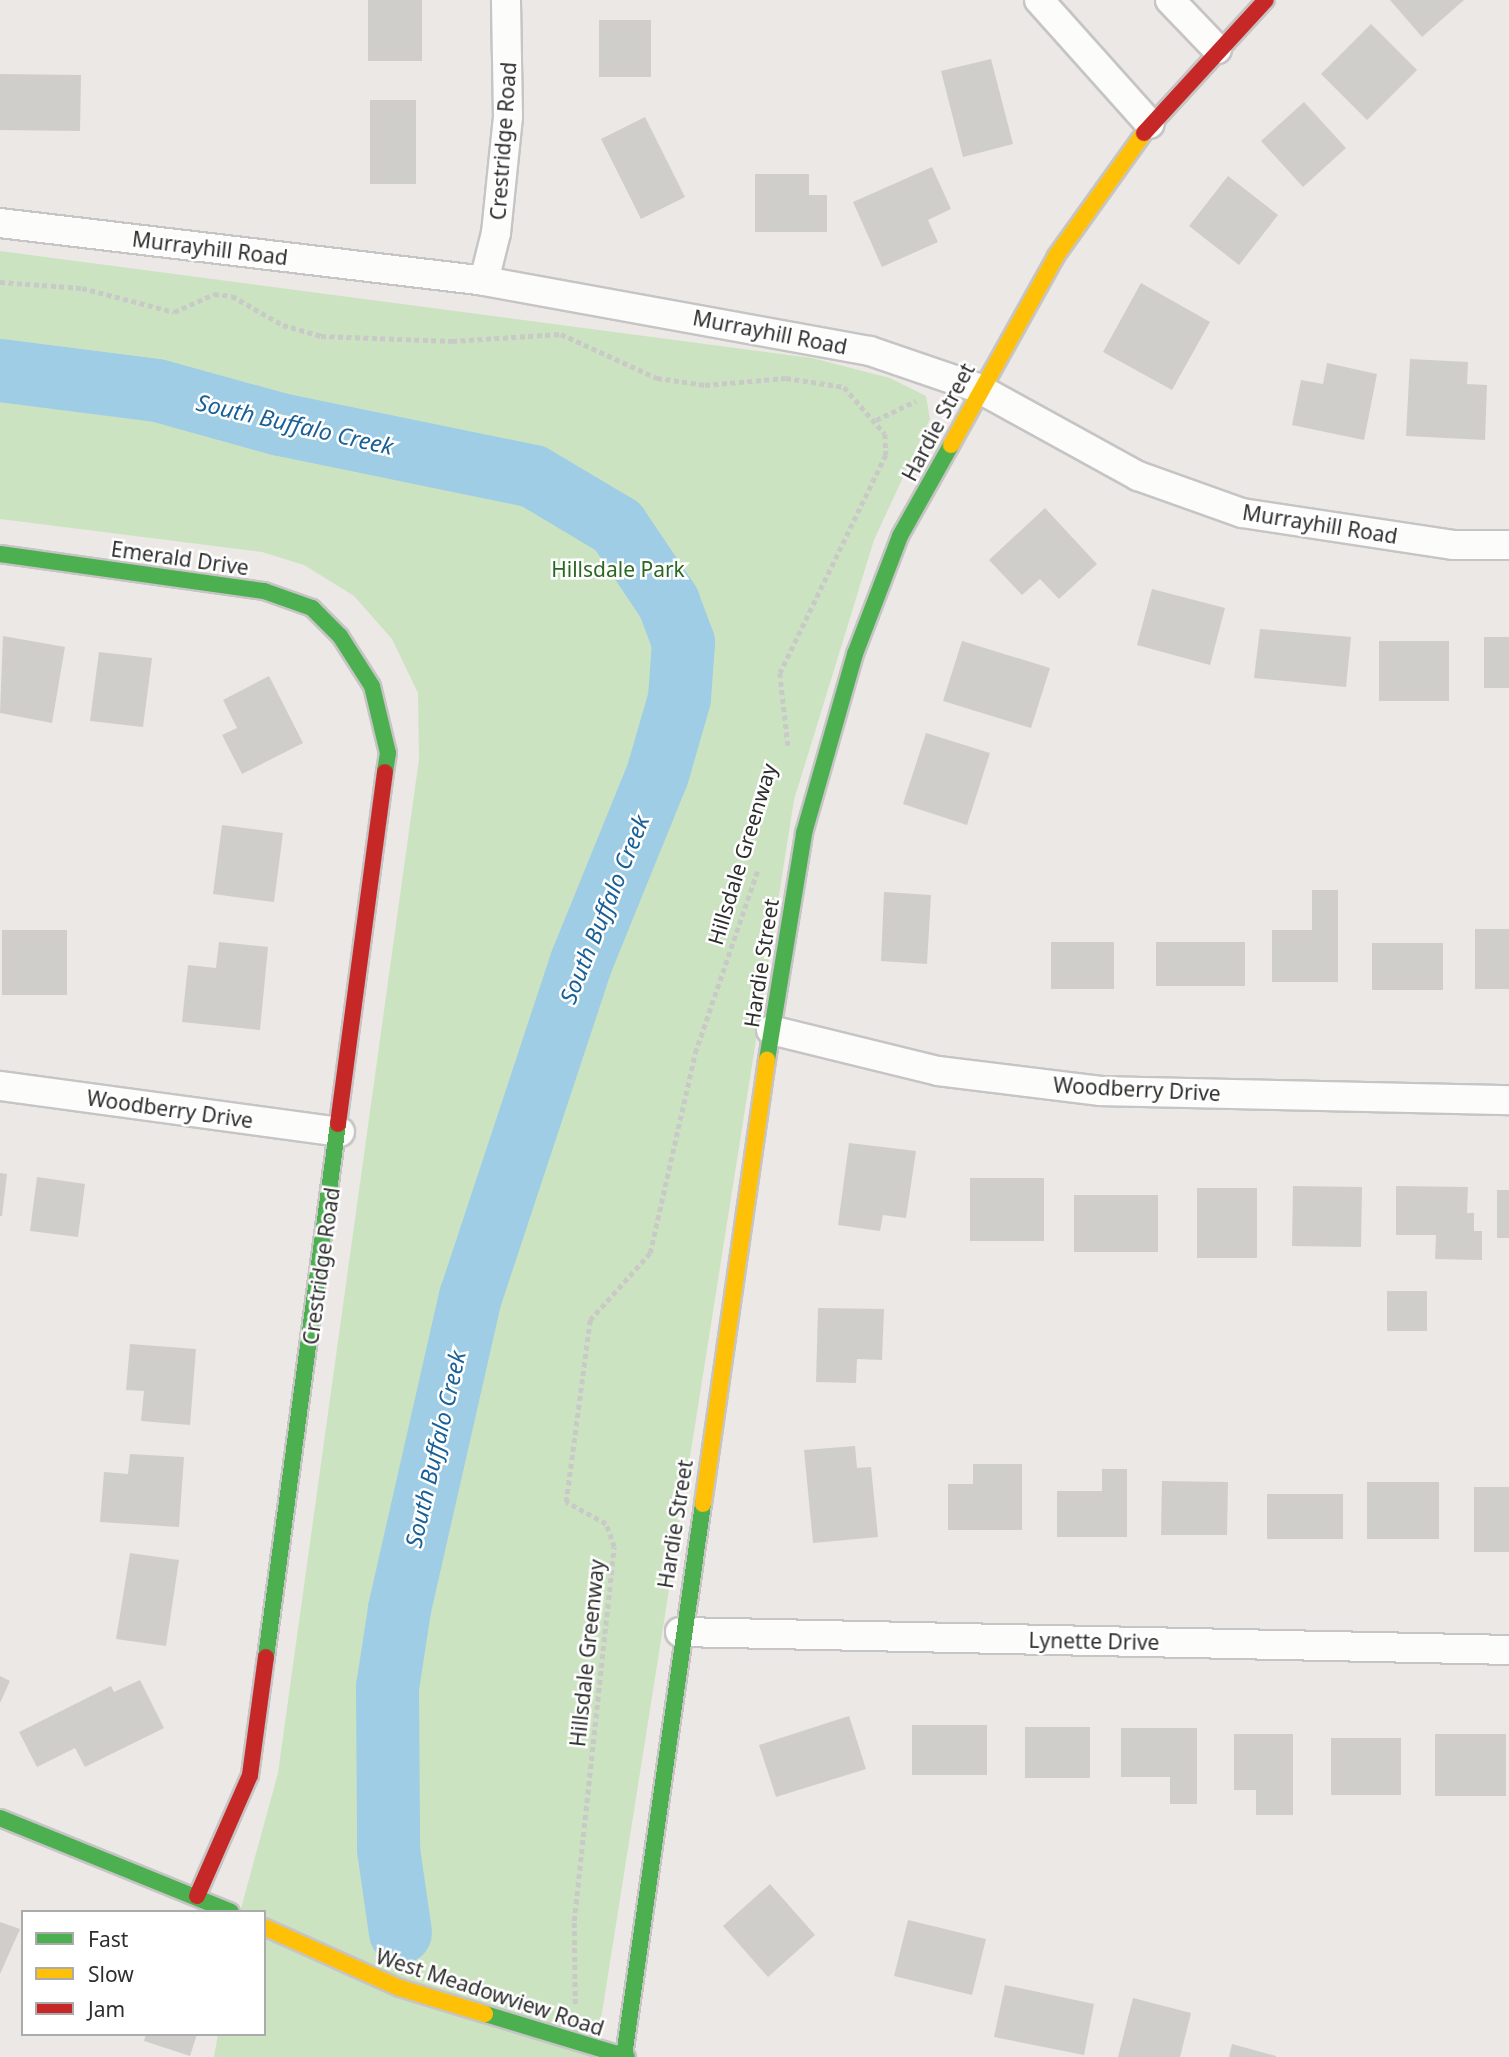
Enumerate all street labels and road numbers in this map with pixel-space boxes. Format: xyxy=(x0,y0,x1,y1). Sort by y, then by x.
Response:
street label: Crestridge Road xyxy=(485,61,521,221)
street label: Murrayhill Road xyxy=(131,226,289,270)
street label: Murrayhill Road xyxy=(691,305,849,359)
street label: Hardie Street xyxy=(896,359,980,485)
street label: Murrayhill Road xyxy=(1241,499,1399,549)
street label: Emerald Drive xyxy=(109,536,251,580)
street label: Hillsdale Greenway xyxy=(702,760,782,948)
street label: Hardie Street xyxy=(738,897,784,1029)
street label: Woodberry Drive xyxy=(1053,1072,1221,1106)
street label: Woodberry Drive xyxy=(85,1085,255,1133)
street label: Crestridge Road xyxy=(297,1186,345,1346)
street label: Hardie Street xyxy=(652,1458,698,1590)
street label: Hillsdale Greenway xyxy=(565,1558,609,1748)
street label: Lynette Drive xyxy=(1028,1627,1160,1655)
street label: West Meadowview Road xyxy=(373,1943,607,2041)

